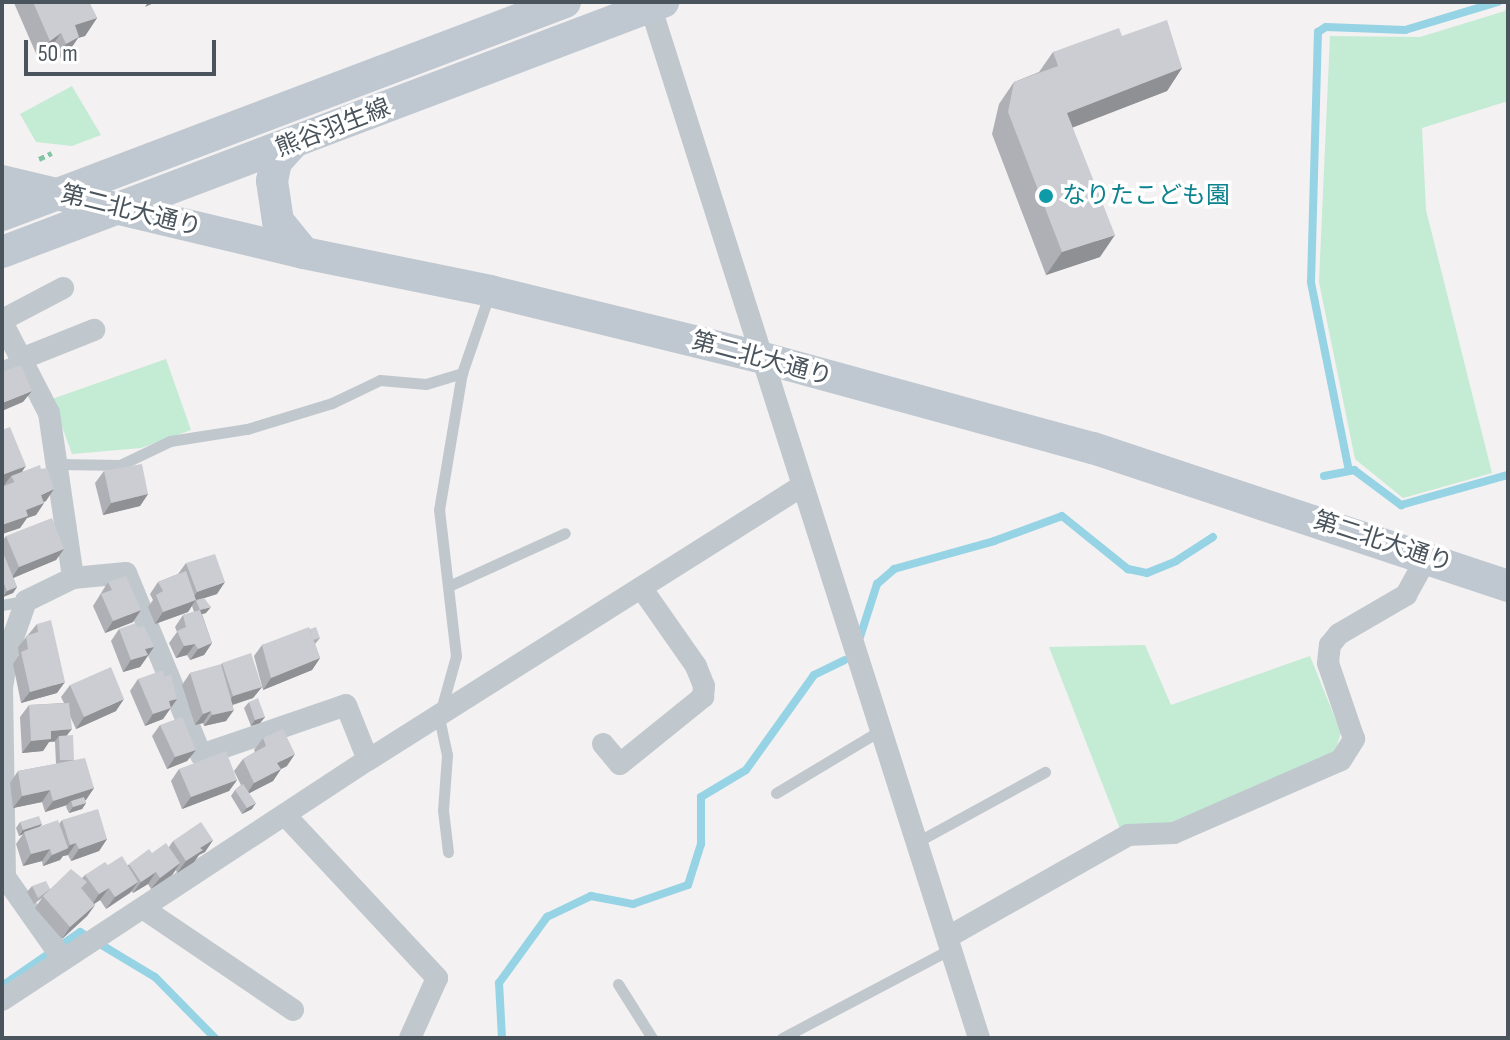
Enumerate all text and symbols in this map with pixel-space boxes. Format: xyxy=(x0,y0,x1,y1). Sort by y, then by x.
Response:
scale bar xyxy=(28,24,220,74)
text: 50 m xyxy=(38,39,78,68)
street label: 熊谷羽生線 xyxy=(272,93,394,163)
street label: 第二北大通り xyxy=(58,180,204,242)
place label: なりたこども園 xyxy=(1062,182,1230,210)
marker: なりたこども園 xyxy=(1037,187,1055,205)
street label: 第二北大通り xyxy=(689,326,835,392)
street label: 第二北大通り xyxy=(1310,506,1456,578)

